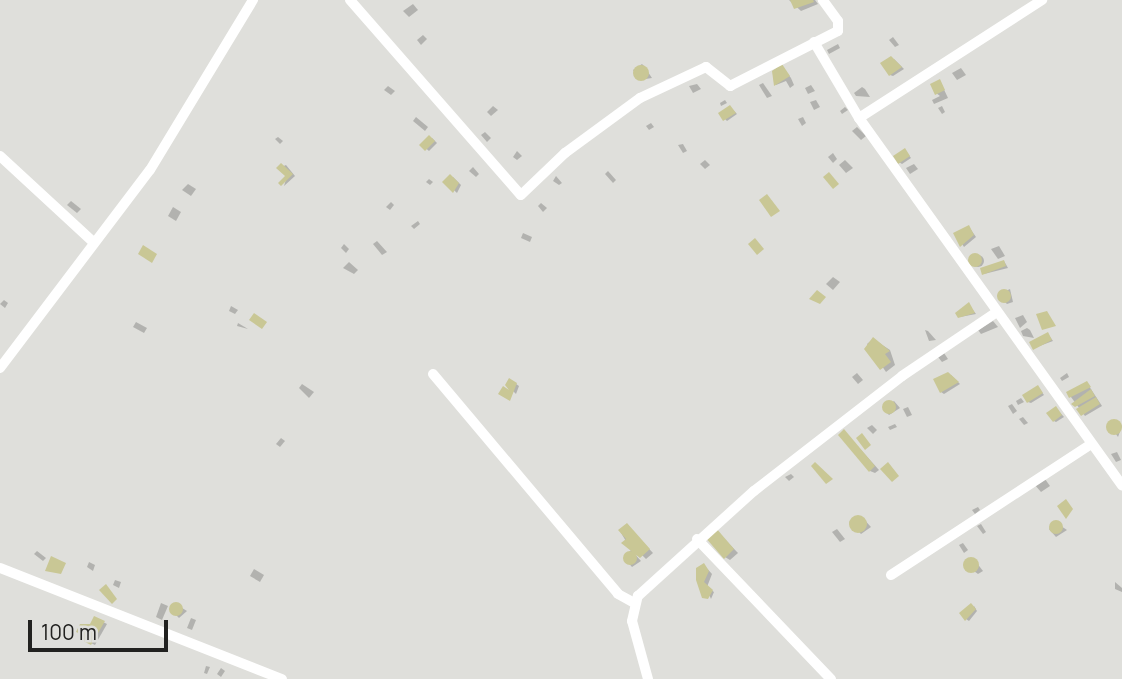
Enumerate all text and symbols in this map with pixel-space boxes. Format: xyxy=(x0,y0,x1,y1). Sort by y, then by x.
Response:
scale bar xyxy=(32,606,172,650)
text: 100 m xyxy=(41,618,97,646)

